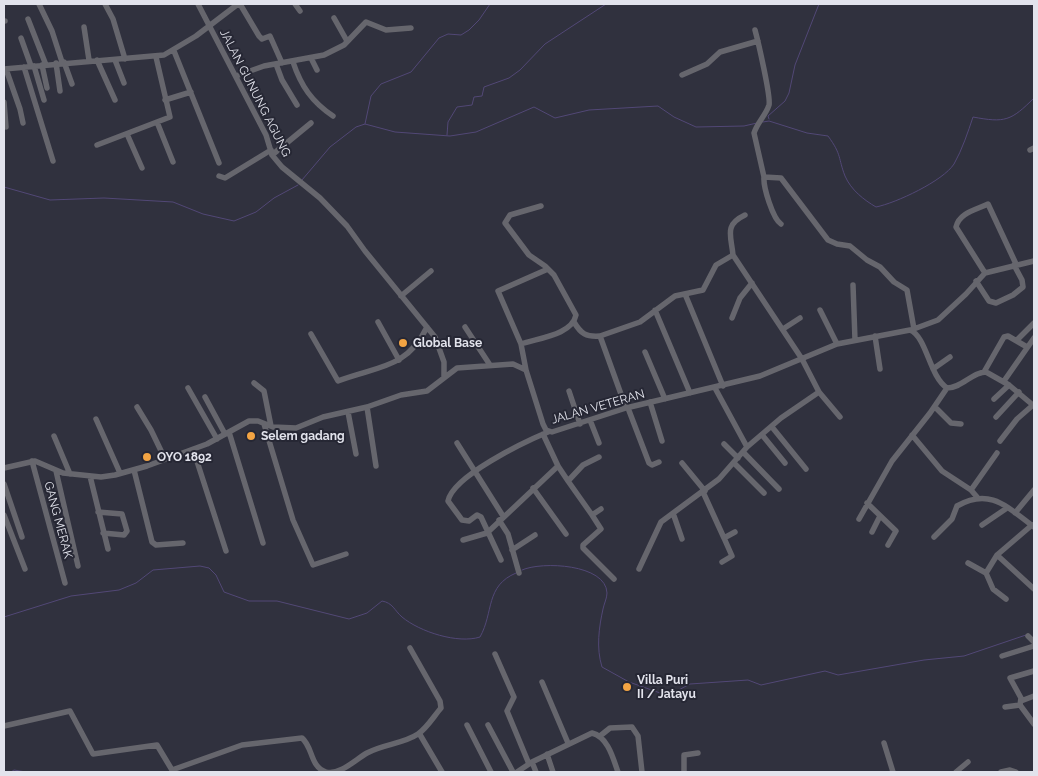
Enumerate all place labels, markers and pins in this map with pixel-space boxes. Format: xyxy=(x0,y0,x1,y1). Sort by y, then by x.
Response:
place label: Global Base xyxy=(413,336,482,350)
marker: Global Base xyxy=(397,337,409,349)
place label: Selem gadang xyxy=(261,429,345,443)
marker: Selem gadang xyxy=(245,430,257,442)
place label: OYO 1892 xyxy=(157,450,212,464)
marker: OYO 1892 xyxy=(141,451,153,463)
place label: Villa Puri II / Jatayu xyxy=(637,673,696,701)
marker: Villa Puri II / Jatayu xyxy=(621,681,633,693)

